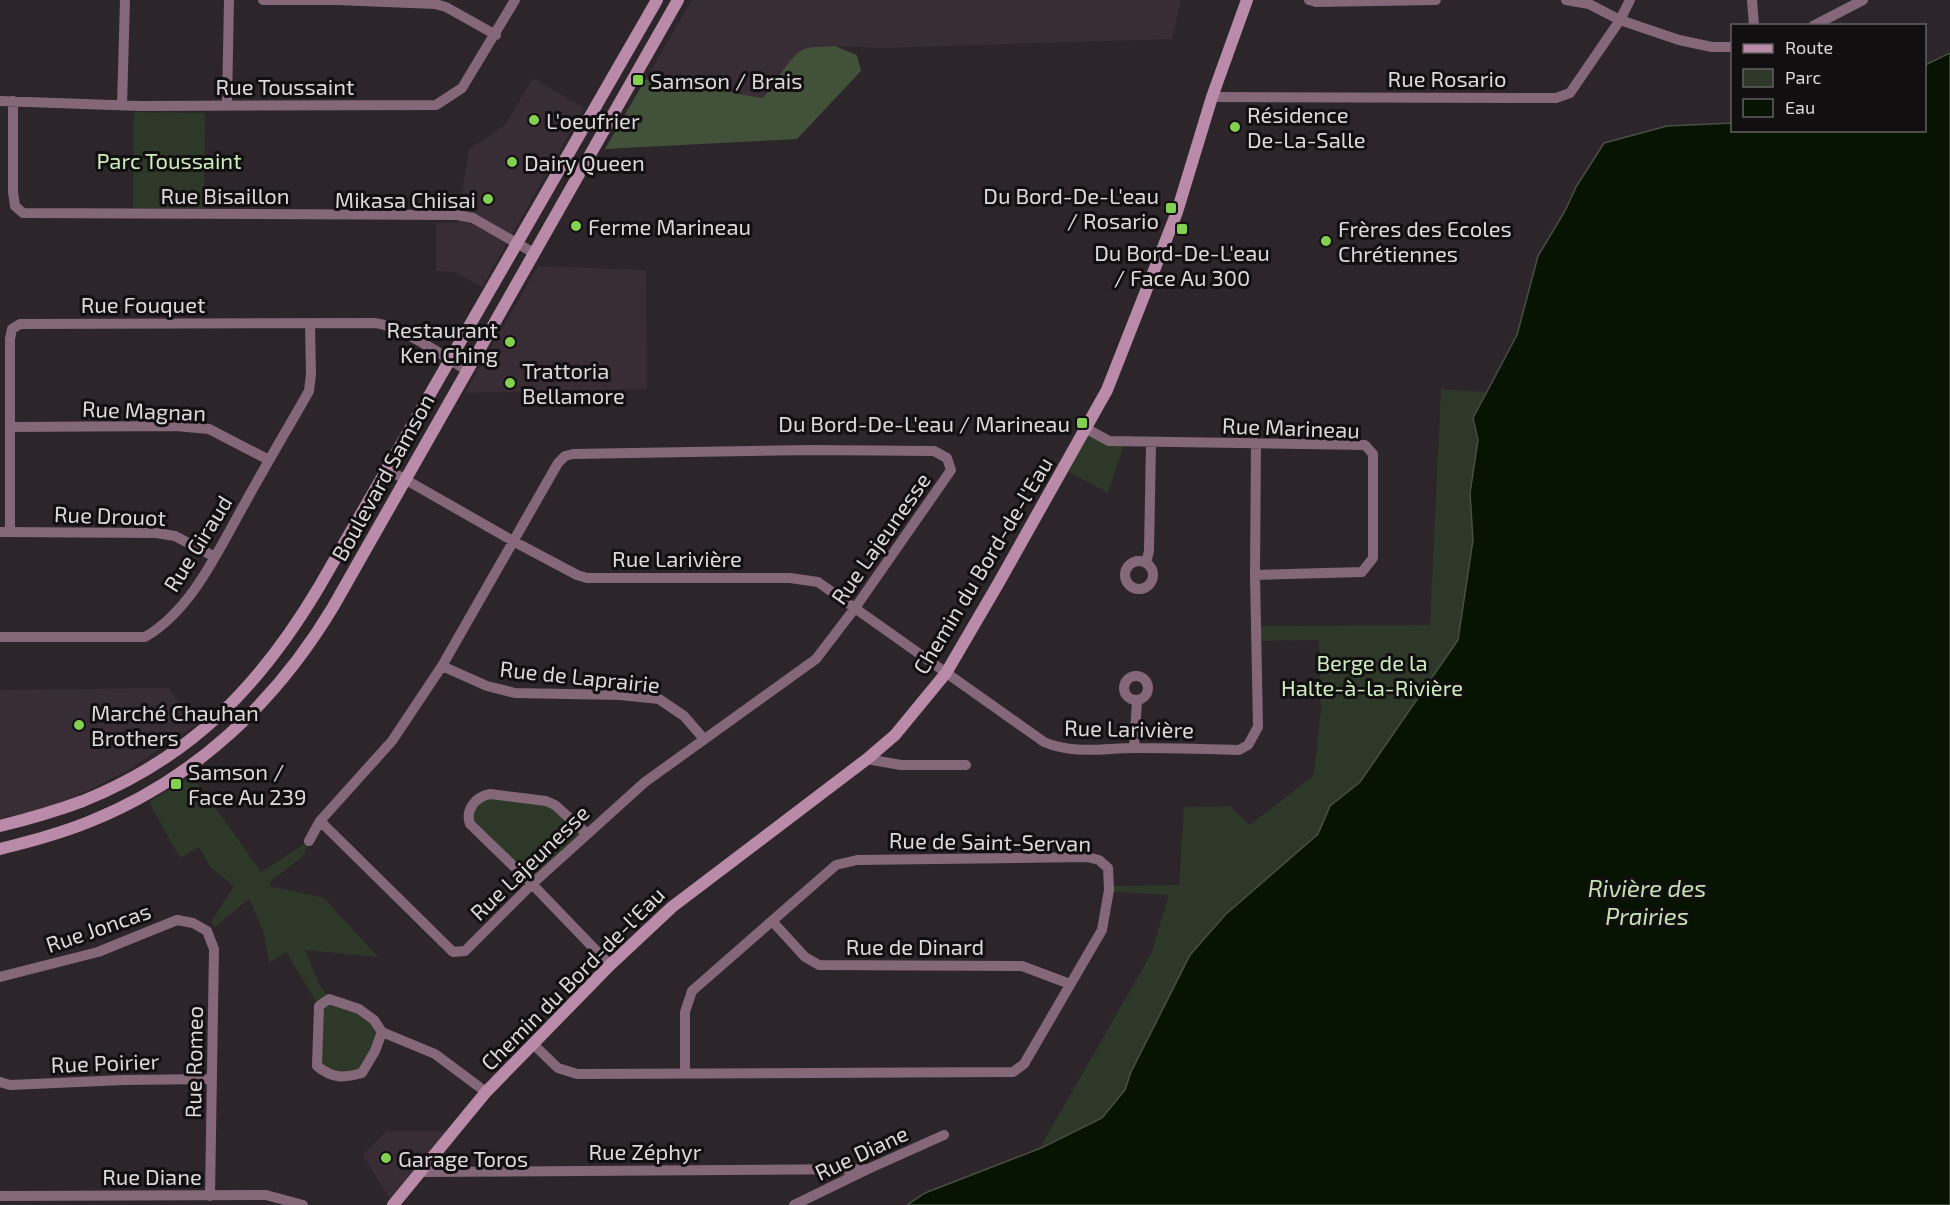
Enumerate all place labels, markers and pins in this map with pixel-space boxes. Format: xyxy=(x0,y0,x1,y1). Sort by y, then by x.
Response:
place label: Samson / Brais xyxy=(650,67,803,93)
marker: Samson / Brais xyxy=(631,73,645,87)
place label: Résidence De-La-Salle xyxy=(1247,101,1366,152)
place label: L'oeufrier xyxy=(546,107,640,133)
marker: L'oeufrier xyxy=(527,113,541,127)
marker: Résidence De-La-Salle xyxy=(1228,120,1242,134)
place label: Dairy Queen xyxy=(524,149,645,176)
marker: Dairy Queen xyxy=(505,155,519,169)
place label: Du Bord-De-L'eau / Rosario xyxy=(983,182,1159,233)
place label: Mikasa Chiisai xyxy=(335,186,476,212)
marker: Mikasa Chiisai xyxy=(481,192,495,206)
marker: Du Bord-De-L'eau / Rosario xyxy=(1164,201,1178,215)
place label: Ferme Marineau xyxy=(588,213,751,239)
place label: Frères des Ecoles Chrétiennes xyxy=(1338,215,1512,266)
marker: Ferme Marineau xyxy=(569,219,583,233)
marker: Du Bord-De-L'eau / Face Au 300 xyxy=(1175,222,1189,236)
marker: Frères des Ecoles Chrétiennes xyxy=(1319,234,1333,248)
place label: Du Bord-De-L'eau / Face Au 300 xyxy=(1094,239,1270,290)
place label: Restaurant Ken Ching xyxy=(386,316,498,367)
marker: Restaurant Ken Ching xyxy=(503,335,517,349)
place label: Trattoria Bellamore xyxy=(522,357,625,408)
marker: Trattoria Bellamore xyxy=(503,376,517,390)
place label: Du Bord-De-L'eau / Marineau xyxy=(778,410,1070,436)
marker: Du Bord-De-L'eau / Marineau xyxy=(1075,416,1089,430)
place label: Marché Chauhan Brothers xyxy=(91,699,259,750)
marker: Marché Chauhan Brothers xyxy=(72,718,86,732)
place label: Samson / Face Au 239 xyxy=(188,758,307,809)
marker: Samson / Face Au 239 xyxy=(169,777,183,791)
place label: Garage Toros xyxy=(398,1145,528,1171)
marker: Garage Toros xyxy=(379,1151,393,1165)

